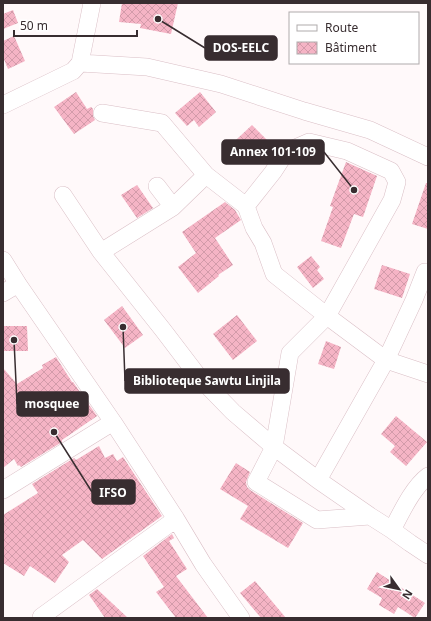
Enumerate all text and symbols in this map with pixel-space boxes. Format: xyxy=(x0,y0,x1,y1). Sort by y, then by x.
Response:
scale bar xyxy=(14,12,137,38)
legend xyxy=(289,12,419,64)
text: 50 m xyxy=(20,17,48,34)
text: Route xyxy=(325,19,358,36)
callout: DOS-EELC xyxy=(205,36,277,60)
text: DOS-EELC xyxy=(213,39,269,56)
text: Bâtiment xyxy=(325,39,377,56)
callout: Annex 101-109 xyxy=(222,140,324,164)
text: Annex 101-109 xyxy=(230,143,316,160)
callout: Biblioteque Sawtu Linjila xyxy=(125,369,289,393)
text: Biblioteque Sawtu Linjila xyxy=(133,372,281,389)
callout: mosquee xyxy=(17,392,88,416)
text: mosquee xyxy=(25,395,79,412)
callout: IFSO xyxy=(92,480,135,504)
text: IFSO xyxy=(99,484,127,501)
north arrow xyxy=(379,569,419,609)
text: N xyxy=(399,587,417,603)

